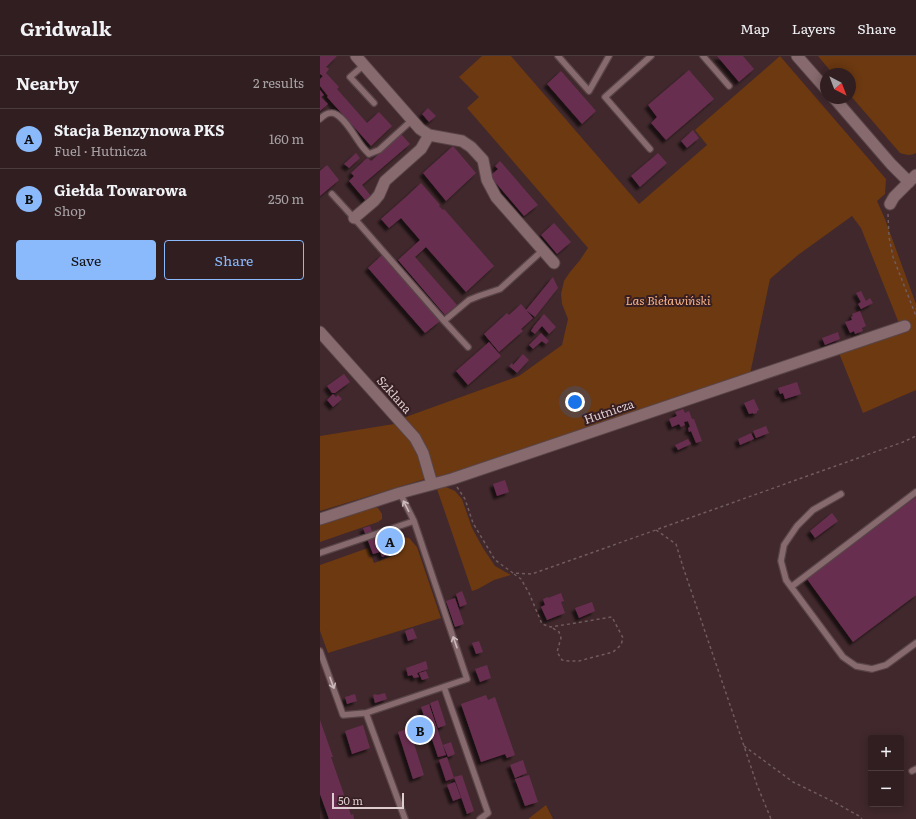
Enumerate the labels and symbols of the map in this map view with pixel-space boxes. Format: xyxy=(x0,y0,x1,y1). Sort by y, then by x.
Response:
north arrow xyxy=(820,68,856,104)
park label: Las Bieławiński xyxy=(625,291,711,309)
street label: Szklana xyxy=(373,372,417,418)
your location xyxy=(565,392,585,412)
street label: Hutnicza xyxy=(581,394,637,428)
one-way arrow xyxy=(402,501,410,513)
pin: A xyxy=(377,526,403,556)
one-way arrow xyxy=(451,636,458,649)
one-way arrow xyxy=(328,677,336,689)
pin: B xyxy=(407,715,433,745)
scale bar xyxy=(332,791,404,810)

